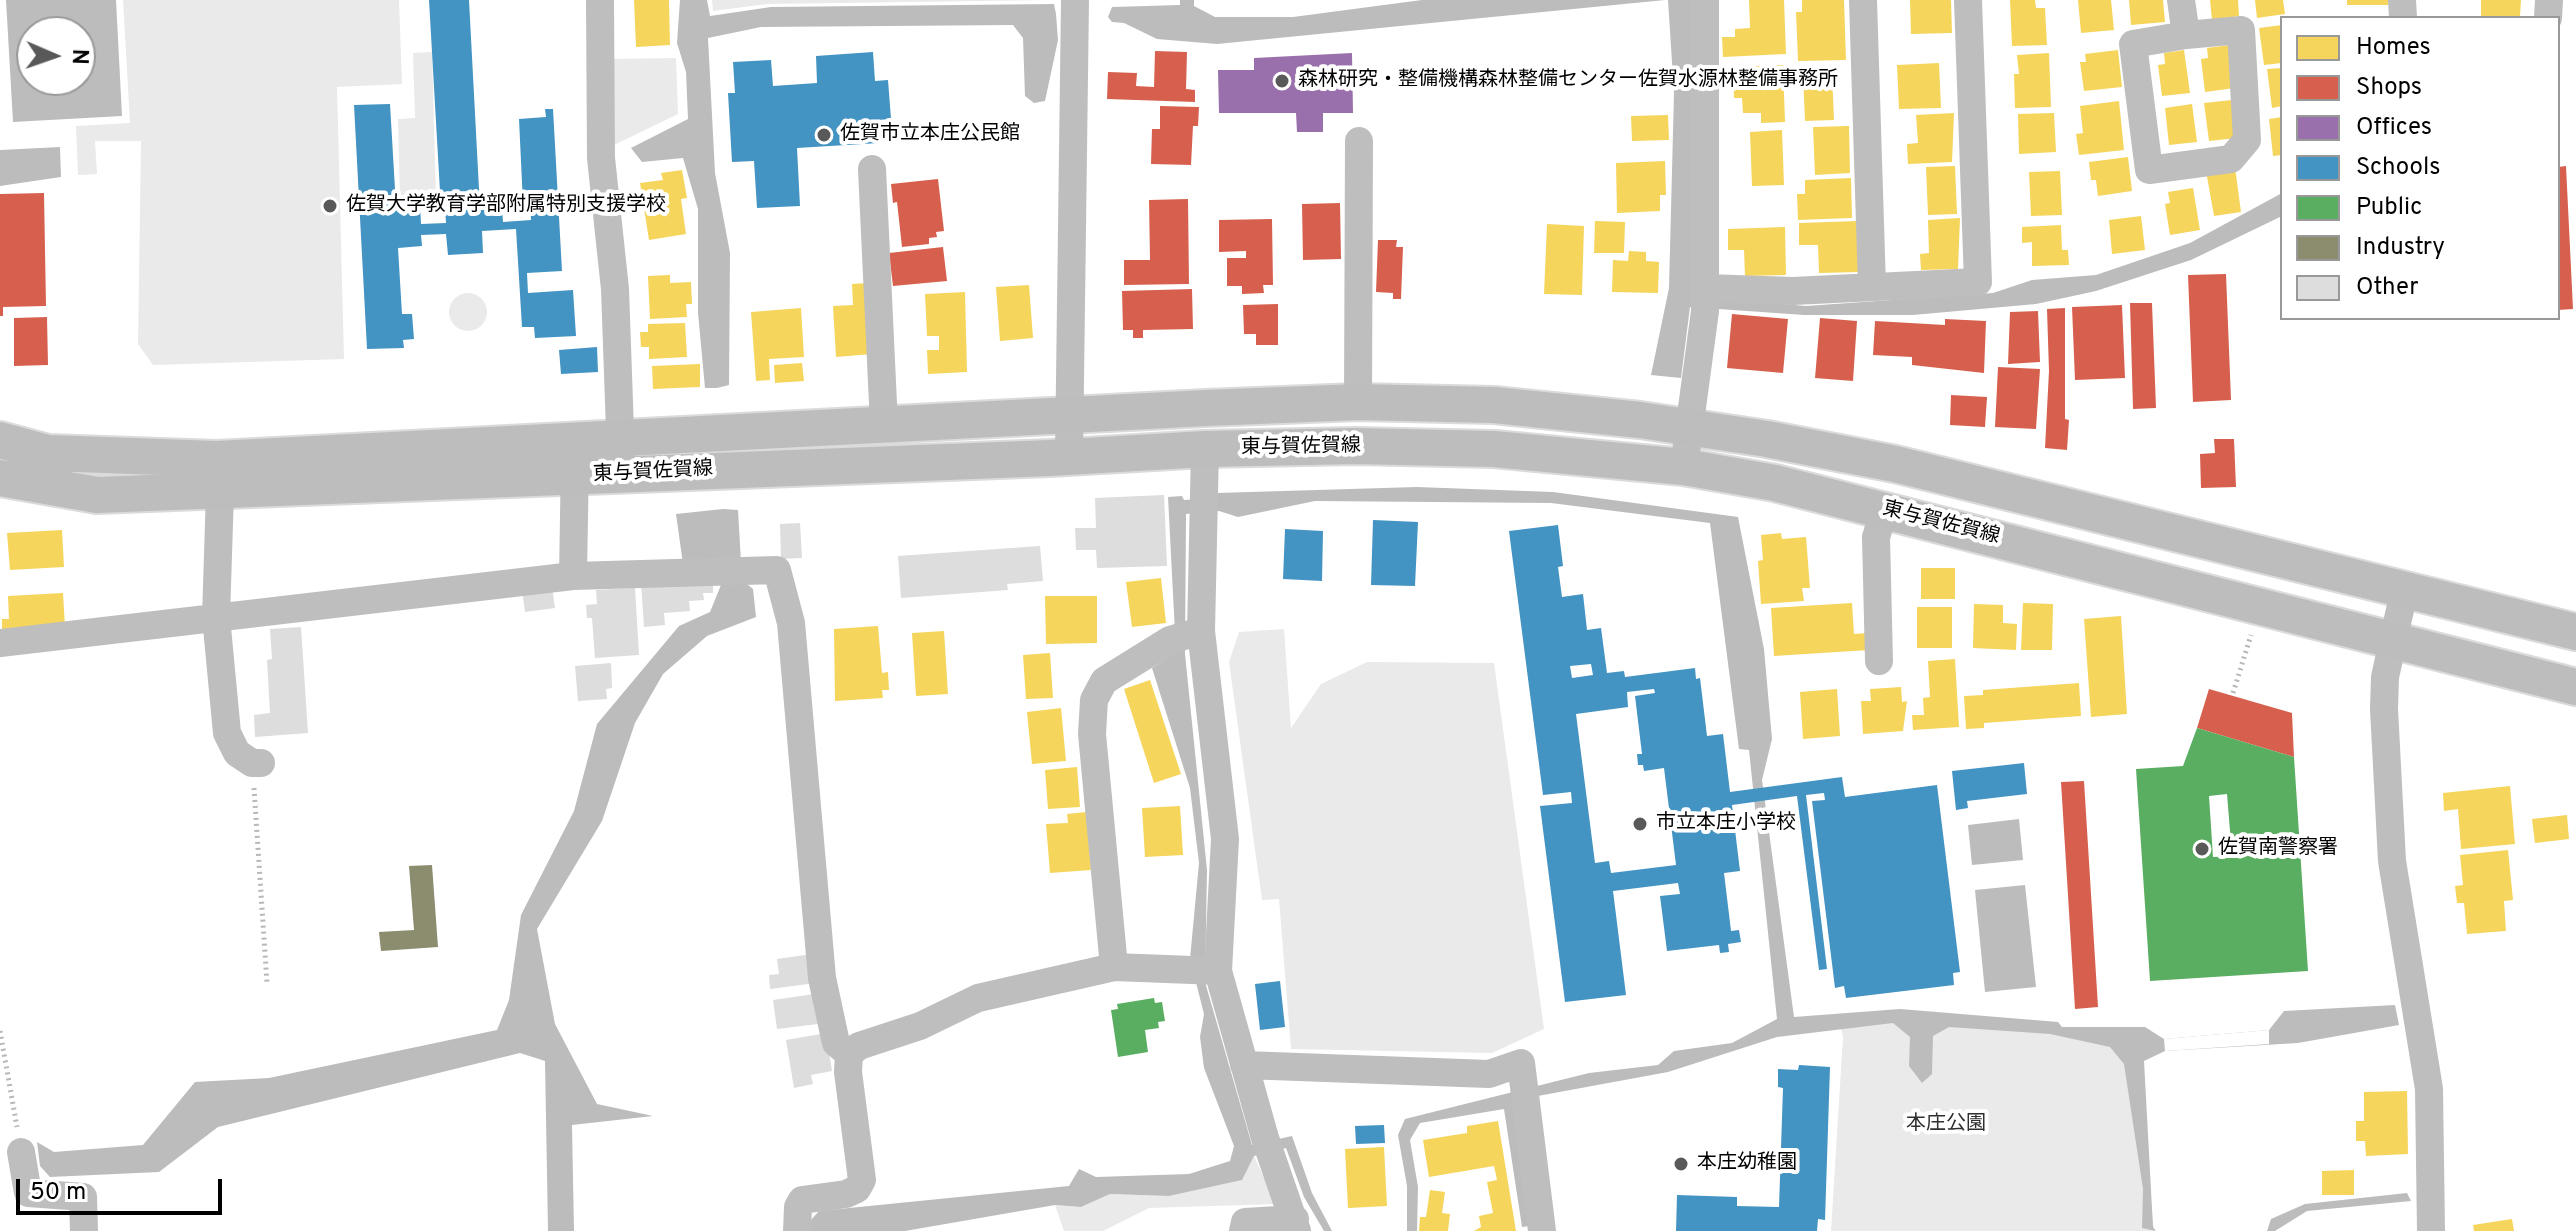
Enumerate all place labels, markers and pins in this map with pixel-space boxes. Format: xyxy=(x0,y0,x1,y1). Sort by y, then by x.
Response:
place label: 森林研究・整備機構森林整備センター佐賀水源林整備事務所 xyxy=(1298,69,1838,93)
marker: 森林研究・整備機構森林整備センター佐賀水源林整備事務所 xyxy=(1273,72,1291,90)
place label: 佐賀市立本庄公民館 xyxy=(840,123,1020,147)
marker: 佐賀市立本庄公民館 xyxy=(815,126,833,144)
place label: 佐賀大学教育学部附属特別支援学校 xyxy=(346,194,666,218)
marker: 佐賀大学教育学部附属特別支援学校 xyxy=(321,197,339,215)
place label: 市立本庄小学校 xyxy=(1656,812,1796,836)
marker: 市立本庄小学校 xyxy=(1631,815,1649,833)
place label: 佐賀南警察署 xyxy=(2218,837,2338,861)
marker: 佐賀南警察署 xyxy=(2193,840,2211,858)
place label: 本庄幼稚園 xyxy=(1697,1152,1797,1176)
marker: 本庄幼稚園 xyxy=(1672,1155,1690,1173)

